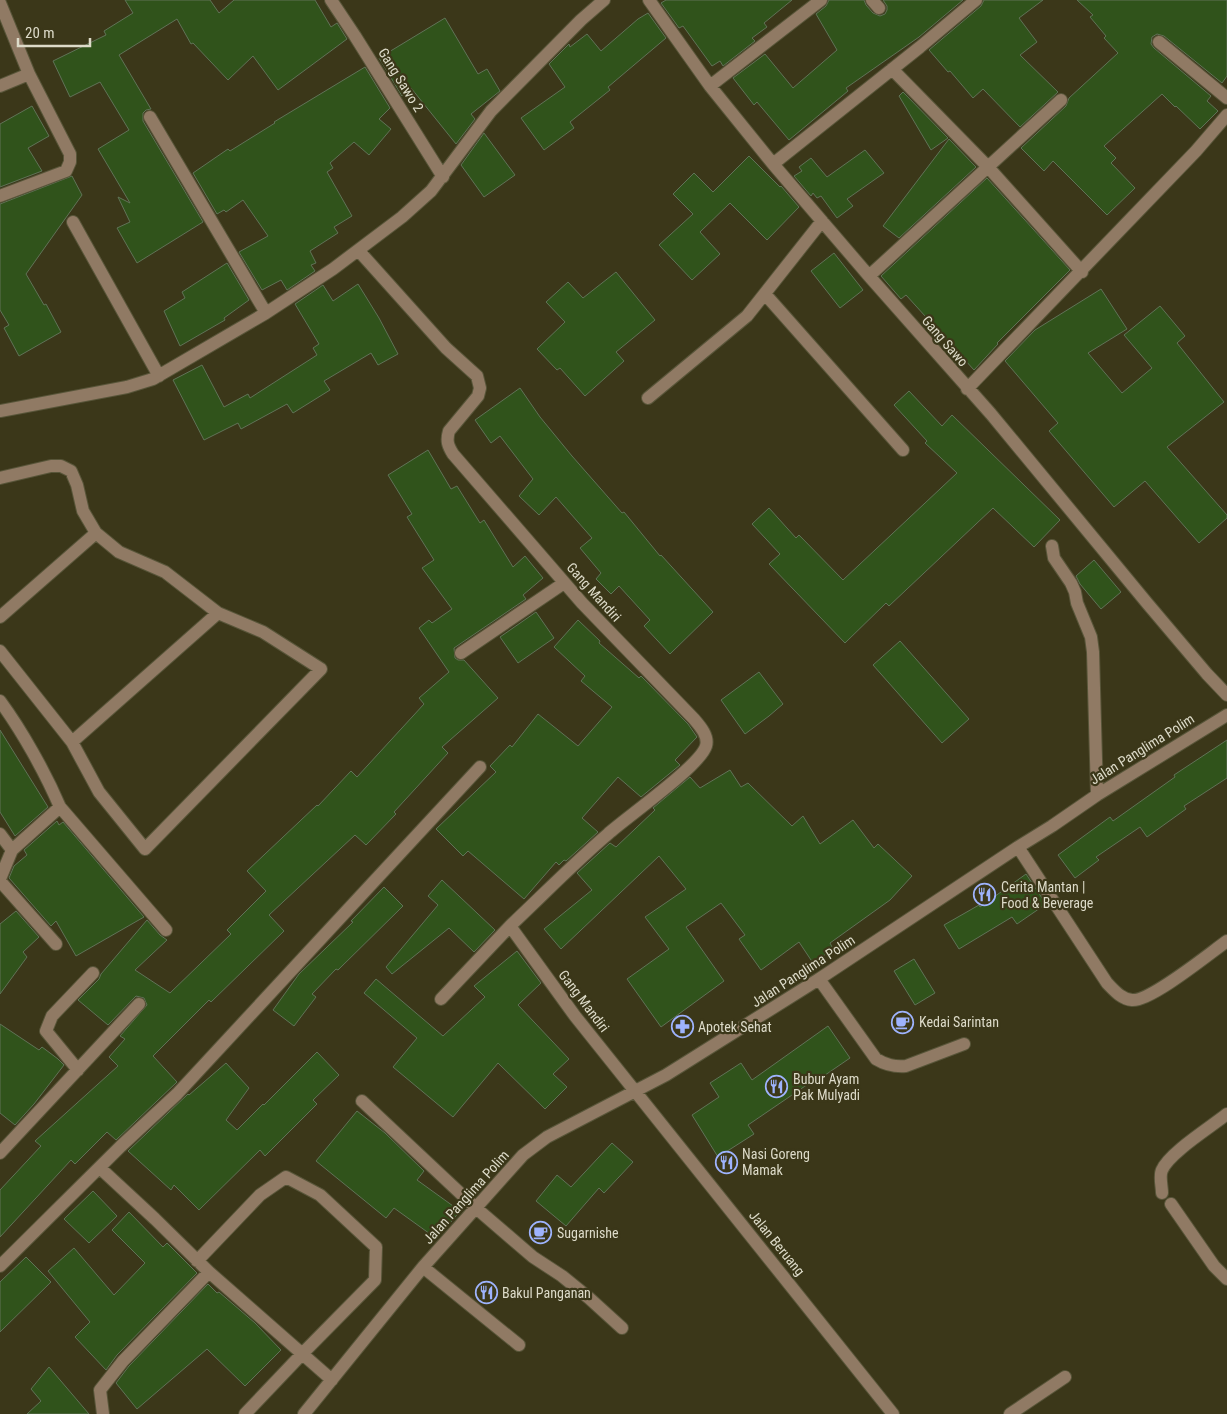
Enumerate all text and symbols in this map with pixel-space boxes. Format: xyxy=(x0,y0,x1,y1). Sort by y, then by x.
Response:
scale bar xyxy=(18,15,90,47)
text: 20 m xyxy=(25,24,55,42)
street label: Gang Sawo 2 xyxy=(375,45,427,115)
street label: Gang Sawo xyxy=(919,312,971,370)
street label: Gang Mandiri xyxy=(563,559,625,625)
street label: Jalan Panglima Polim xyxy=(1087,710,1197,788)
place label: Cerita Mantan | Food & Beverage xyxy=(1001,879,1094,911)
restaurant icon: Cerita Mantan | Food & Beverage xyxy=(973,883,997,907)
street label: Jalan Panglima Polim xyxy=(748,932,858,1010)
street label: Gang Mandiri xyxy=(555,967,613,1035)
cafe icon: Kedai Sarintan xyxy=(891,1010,915,1034)
place label: Kedai Sarintan xyxy=(919,1014,999,1030)
pharmacy icon: Apotek Sehat xyxy=(670,1015,694,1039)
place label: Apotek Sehat xyxy=(698,1019,772,1035)
place label: Bubur Ayam Pak Mulyadi xyxy=(793,1071,860,1103)
restaurant icon: Bubur Ayam Pak Mulyadi xyxy=(765,1075,789,1099)
place label: Nasi Goreng Mamak xyxy=(742,1146,810,1178)
street label: Jalan Panglima Polim xyxy=(420,1147,512,1247)
restaurant icon: Nasi Goreng Mamak xyxy=(714,1150,738,1174)
street label: Jalan Beruang xyxy=(746,1207,808,1279)
cafe icon: Sugarnishe xyxy=(529,1221,553,1245)
place label: Sugarnishe xyxy=(557,1225,619,1241)
restaurant icon: Bakul Panganan xyxy=(474,1281,498,1305)
place label: Bakul Panganan xyxy=(502,1285,591,1301)

